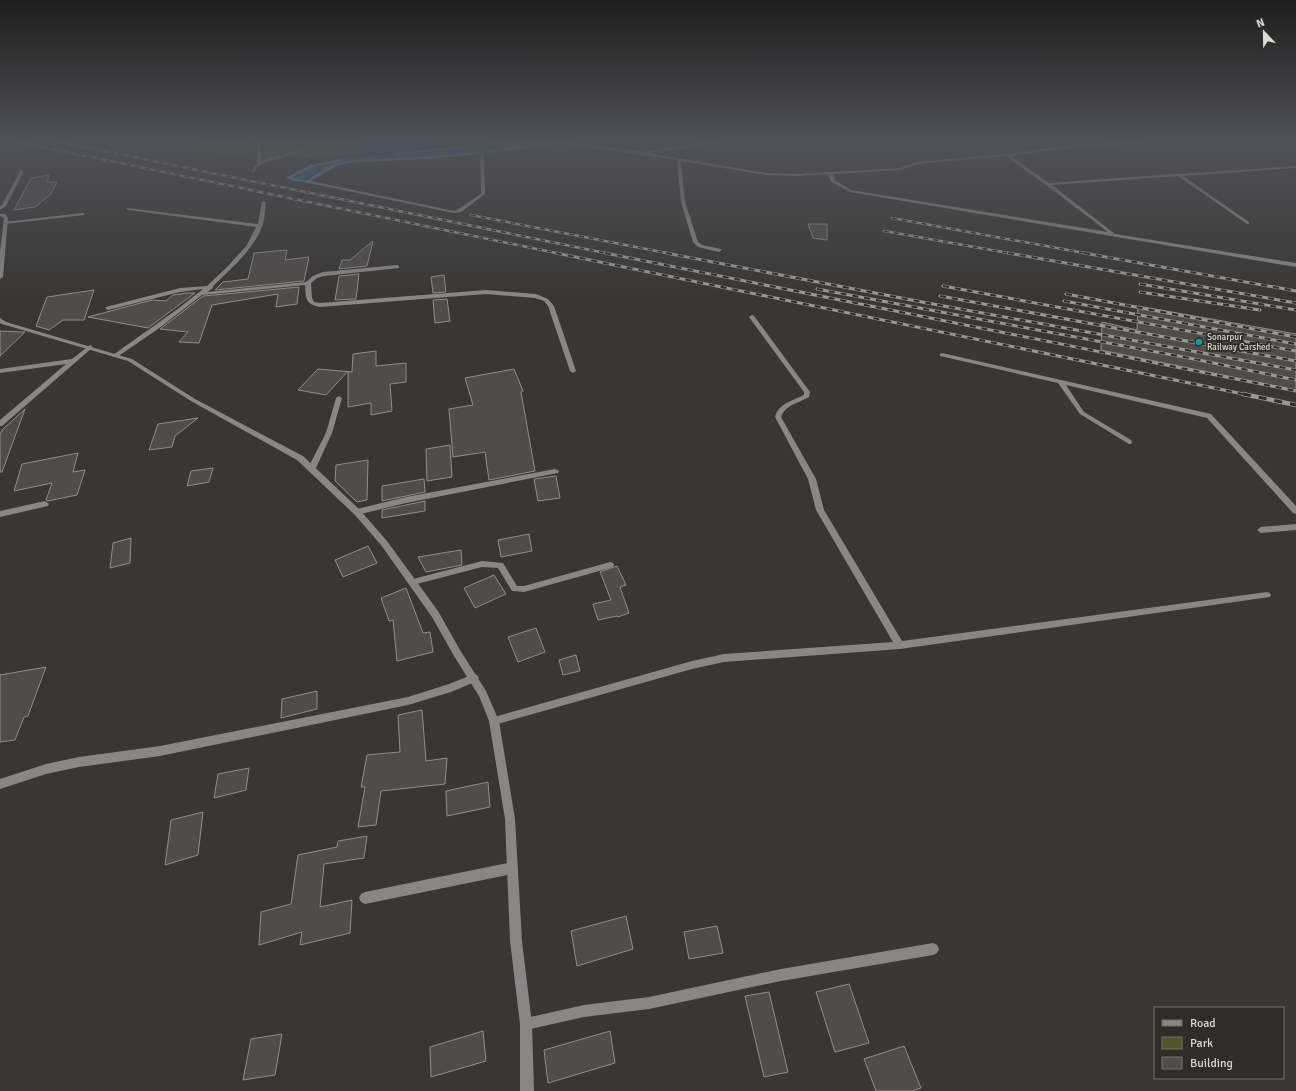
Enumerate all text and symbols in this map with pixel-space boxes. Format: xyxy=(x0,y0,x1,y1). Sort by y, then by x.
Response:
north arrow xyxy=(1244,12,1284,52)
text: N xyxy=(1254,16,1266,31)
place label: Sonarpur Railway Carshed xyxy=(1207,332,1271,353)
marker: Sonarpur Railway Carshed xyxy=(1194,337,1204,347)
legend xyxy=(1154,1007,1284,1079)
text: Road xyxy=(1190,1016,1216,1031)
text: Park xyxy=(1190,1036,1213,1051)
text: Building xyxy=(1190,1056,1233,1071)

